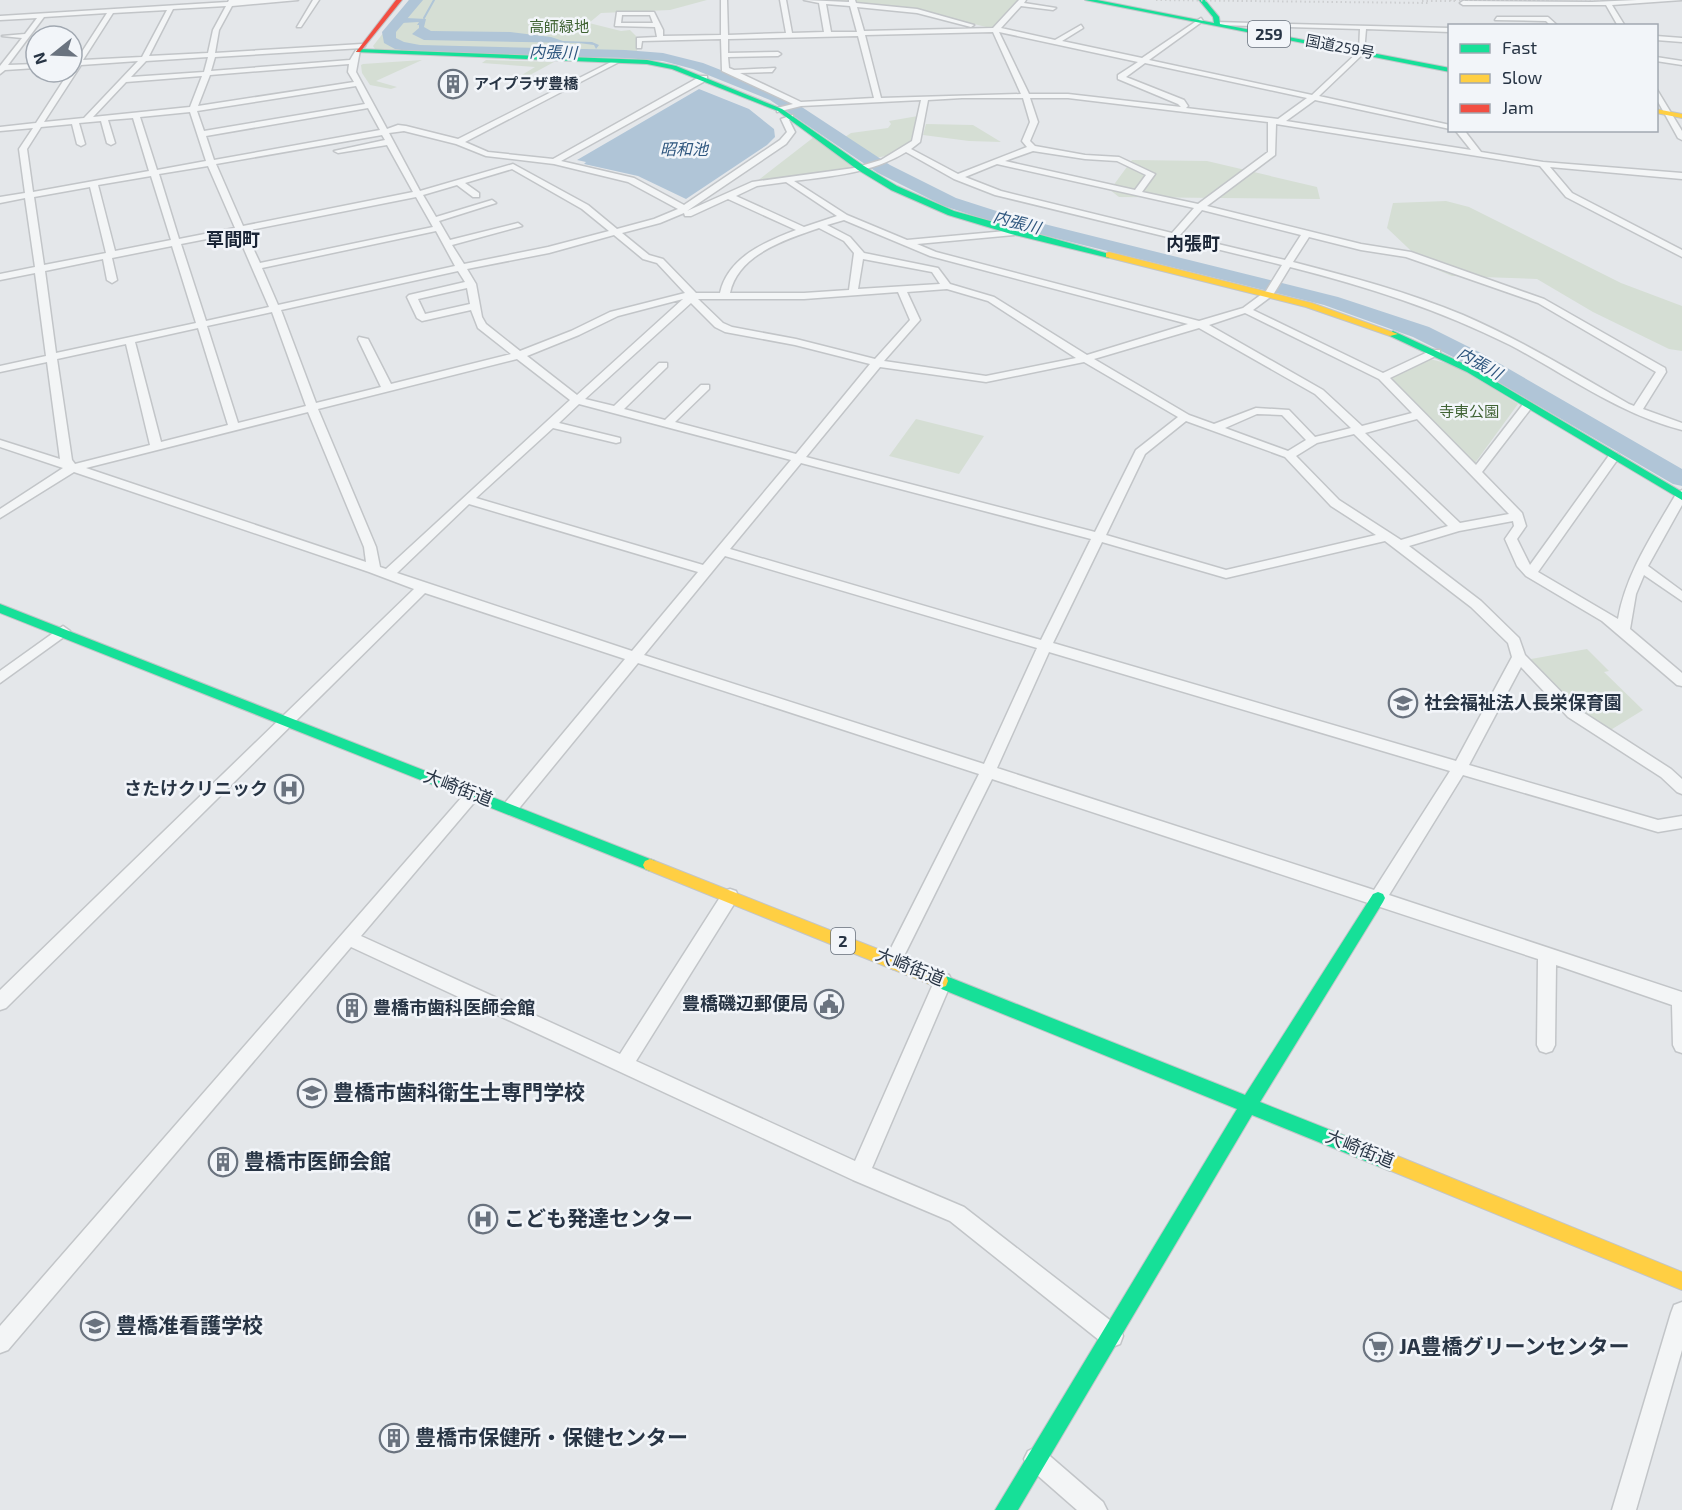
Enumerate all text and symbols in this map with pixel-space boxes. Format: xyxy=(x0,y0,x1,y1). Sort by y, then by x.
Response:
park label: 高師緑地 xyxy=(529,17,589,35)
road number: 259 xyxy=(1248,21,1290,47)
north arrow xyxy=(24,24,84,84)
legend xyxy=(1448,24,1658,132)
street label: 国道259号 xyxy=(1304,30,1376,62)
text: Fast xyxy=(1502,36,1537,58)
water label: 内張川 xyxy=(529,42,579,61)
text: N xyxy=(28,50,50,67)
text: Slow xyxy=(1502,66,1543,88)
building icon: アイプラザ豊橋 xyxy=(437,68,469,100)
place label: アイプラザ豊橋 xyxy=(474,74,579,92)
text: Jam xyxy=(1502,96,1534,118)
water label: 昭和池 xyxy=(660,139,710,158)
water label: 内張川 xyxy=(991,206,1045,237)
district label: 草間町 xyxy=(206,228,260,250)
district label: 内張町 xyxy=(1166,232,1220,254)
water label: 内張川 xyxy=(1455,343,1508,383)
park label: 寺東公園 xyxy=(1439,402,1499,420)
school or university icon: 社会福祉法人長栄保育園 xyxy=(1387,687,1419,719)
place label: 社会福祉法人長栄保育園 xyxy=(1424,691,1622,713)
street label: 大崎街道 xyxy=(421,764,496,810)
hospital icon: さたけクリニック xyxy=(273,773,305,805)
place label: さたけクリニック xyxy=(124,777,268,799)
road number: 2 xyxy=(831,928,855,954)
street label: 大崎街道 xyxy=(873,942,948,990)
public building icon: 豊橋磯辺郵便局 xyxy=(813,988,845,1020)
building icon: 豊橋市歯科医師会館 xyxy=(336,992,368,1024)
place label: 豊橋磯辺郵便局 xyxy=(682,992,808,1014)
place label: 豊橋市歯科医師会館 xyxy=(373,996,535,1018)
school or university icon: 豊橋市歯科衛生士専門学校 xyxy=(296,1077,328,1109)
place label: 豊橋市歯科衛生士専門学校 xyxy=(333,1079,585,1104)
street label: 大崎街道 xyxy=(1323,1124,1398,1172)
building icon: 豊橋市医師会館 xyxy=(207,1146,239,1178)
place label: 豊橋市医師会館 xyxy=(244,1148,391,1173)
hospital icon: こども発達センター xyxy=(467,1203,499,1235)
place label: こども発達センター xyxy=(504,1205,693,1230)
school or university icon: 豊橋准看護学校 xyxy=(79,1310,111,1342)
place label: 豊橋准看護学校 xyxy=(116,1312,263,1337)
supermarket icon: JA豊橋グリーンセンター xyxy=(1362,1331,1394,1363)
place label: JA豊橋グリーンセンター xyxy=(1399,1333,1629,1358)
building icon: 豊橋市保健所・保健センター xyxy=(378,1422,410,1454)
place label: 豊橋市保健所・保健センター xyxy=(415,1424,688,1449)

